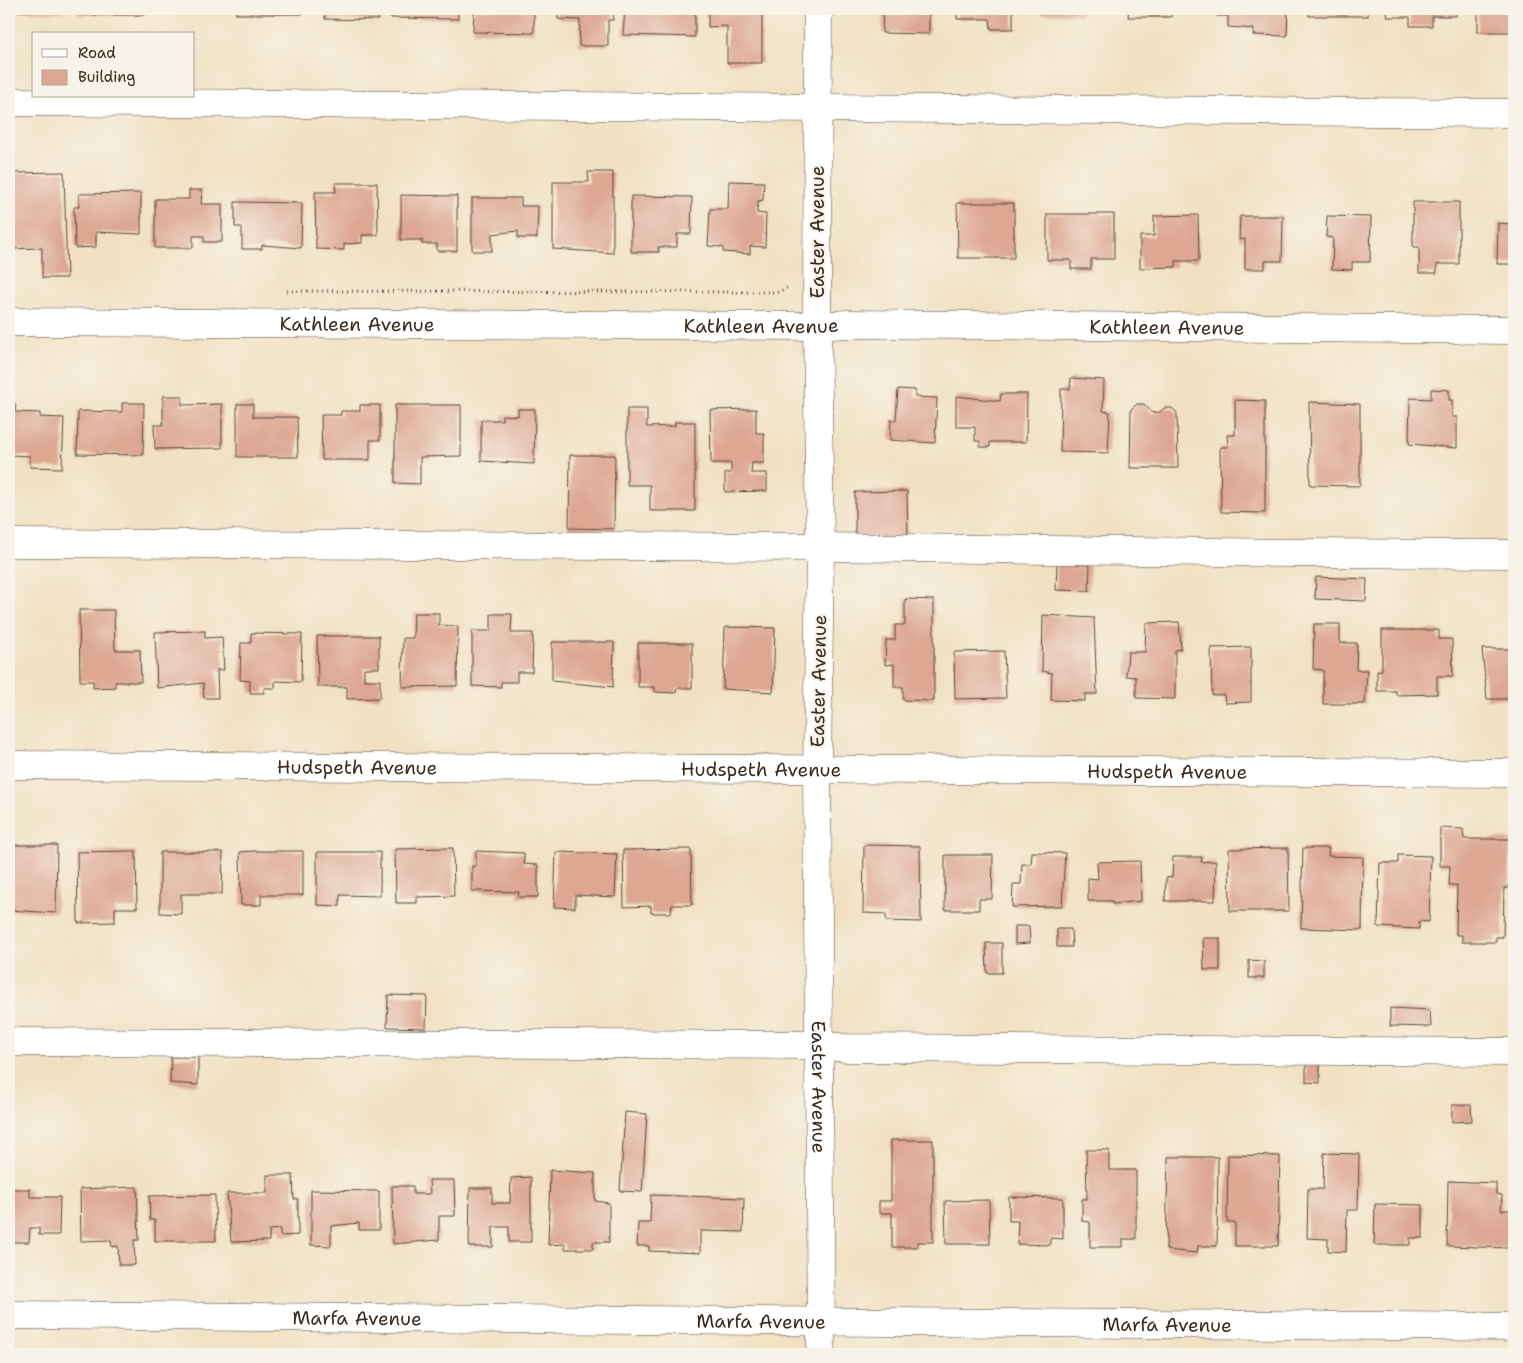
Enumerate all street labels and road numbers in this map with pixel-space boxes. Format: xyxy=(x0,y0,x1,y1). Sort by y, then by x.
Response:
street label: Easter Avenue xyxy=(805,166,830,298)
street label: Kathleen Avenue xyxy=(279,311,435,337)
street label: Kathleen Avenue xyxy=(683,313,839,339)
street label: Kathleen Avenue xyxy=(1089,314,1245,341)
street label: Easter Avenue xyxy=(805,614,832,748)
street label: Hudspeth Avenue xyxy=(277,754,437,780)
street label: Hudspeth Avenue xyxy=(681,757,841,782)
street label: Hudspeth Avenue xyxy=(1087,759,1247,785)
street label: Easter Avenue xyxy=(806,1020,832,1154)
street label: Marfa Avenue xyxy=(292,1305,422,1331)
street label: Marfa Avenue xyxy=(696,1308,826,1335)
street label: Marfa Avenue xyxy=(1102,1312,1232,1338)

